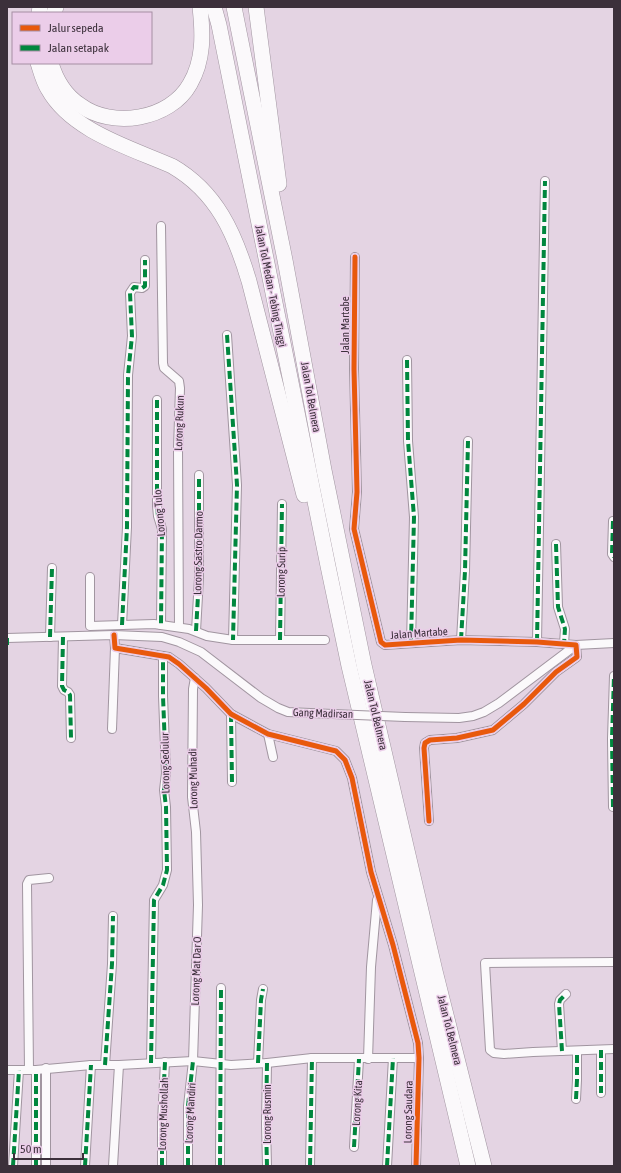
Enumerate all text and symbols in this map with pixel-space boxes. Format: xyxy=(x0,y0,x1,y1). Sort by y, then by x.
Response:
legend xyxy=(12,12,152,64)
text: Jalur sepeda xyxy=(48,21,104,35)
text: Jalan setapak xyxy=(48,41,110,55)
street label: Jalan Tol Medan - Tebing Tinggi xyxy=(253,224,289,348)
street label: Jalan Martabe xyxy=(339,296,351,354)
street label: Jalan Tol Belmera xyxy=(299,361,323,433)
street label: Lorong Rukun xyxy=(172,395,186,451)
street label: Lorong Tulo xyxy=(151,489,167,537)
street label: Lorong Sastro Darmo xyxy=(191,511,205,595)
street label: Lorong Surip xyxy=(275,547,287,597)
street label: Jalan Martabe xyxy=(390,625,448,641)
street label: Jalan Tol Belmera xyxy=(362,679,390,751)
street label: Gang Madirsan xyxy=(293,706,353,720)
street label: Lorong Sedulur xyxy=(158,732,172,794)
street label: Lorong Muhadi xyxy=(186,749,200,809)
street label: Lorong Mat Dar O xyxy=(189,936,203,1006)
street label: Jalan Tol Belmera xyxy=(436,994,464,1066)
street label: Lorong Mushollah xyxy=(156,1077,170,1151)
street label: Lorong Kita xyxy=(350,1080,364,1126)
street label: Lorong Saudara xyxy=(401,1080,415,1144)
street label: Lorong Mandiri xyxy=(182,1082,198,1144)
street label: Lorong Rusmin xyxy=(261,1084,273,1144)
scale bar xyxy=(14,1135,83,1161)
text: 50 m xyxy=(20,1142,42,1156)

